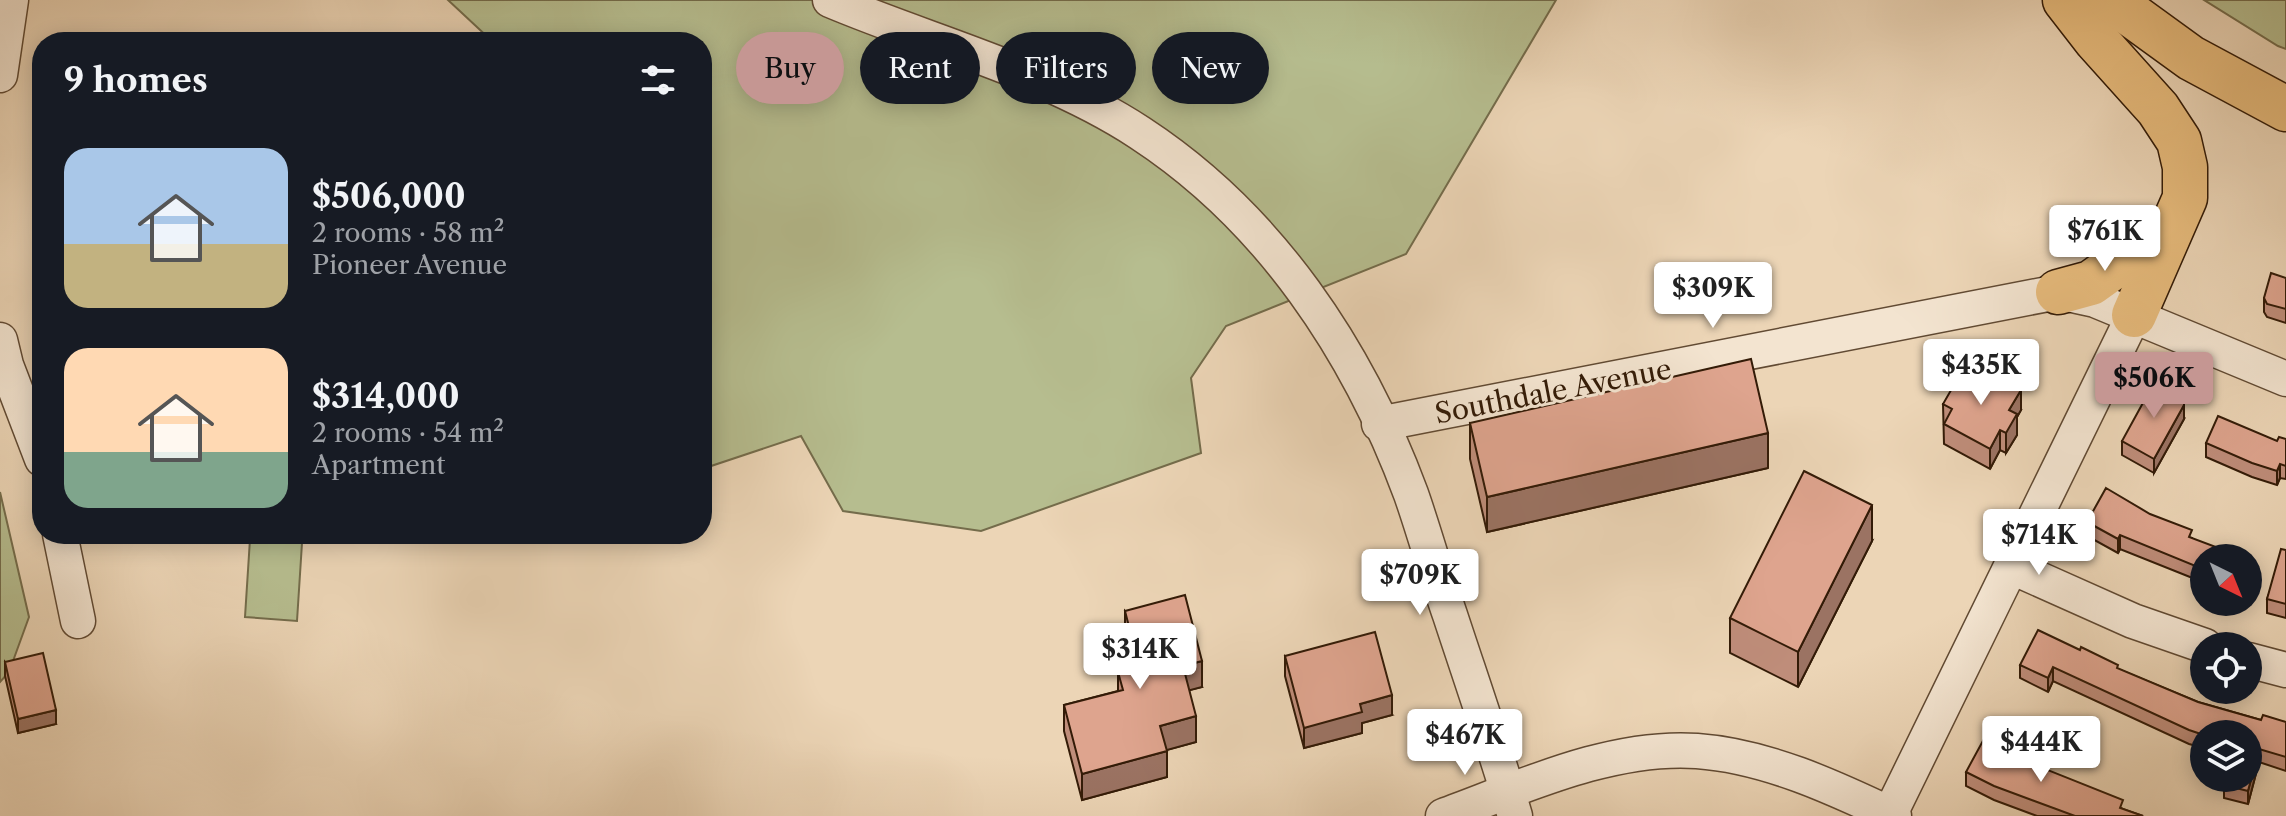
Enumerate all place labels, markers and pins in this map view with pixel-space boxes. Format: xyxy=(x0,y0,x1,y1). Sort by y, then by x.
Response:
pin: $761K xyxy=(2049,205,2161,273)
pin: $309K xyxy=(1657,262,1769,330)
pin: $435K xyxy=(1925,339,2037,407)
pin: $506K xyxy=(2098,352,2210,420)
pin: $714K xyxy=(1983,509,2095,577)
pin: $709K xyxy=(1364,549,1476,617)
pin: $314K xyxy=(1084,623,1196,691)
pin: $467K xyxy=(1409,709,1521,777)
pin: $444K xyxy=(1985,716,2097,784)

